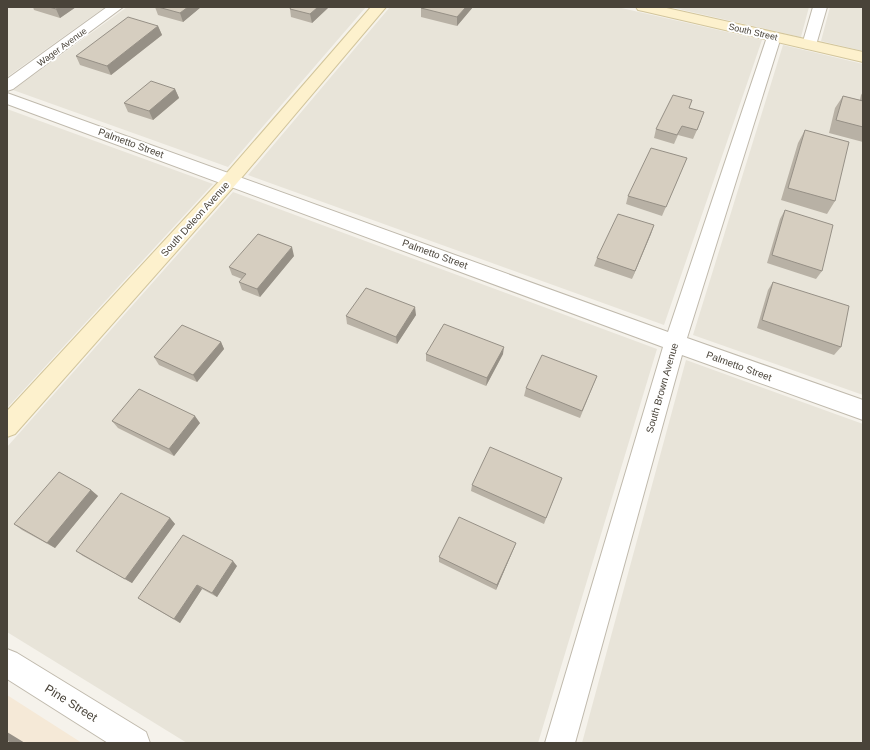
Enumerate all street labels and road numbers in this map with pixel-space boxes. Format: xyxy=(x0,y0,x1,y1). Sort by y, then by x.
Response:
street label: South Street xyxy=(727,21,779,43)
street label: Wager Avenue xyxy=(35,26,89,68)
street label: Palmetto Street xyxy=(97,126,165,160)
street label: South Deleon Avenue xyxy=(159,179,232,259)
street label: Palmetto Street xyxy=(401,237,469,271)
street label: South Brown Avenue xyxy=(644,341,680,434)
street label: Palmetto Street xyxy=(705,349,773,383)
street label: Pine Street xyxy=(42,681,100,725)

